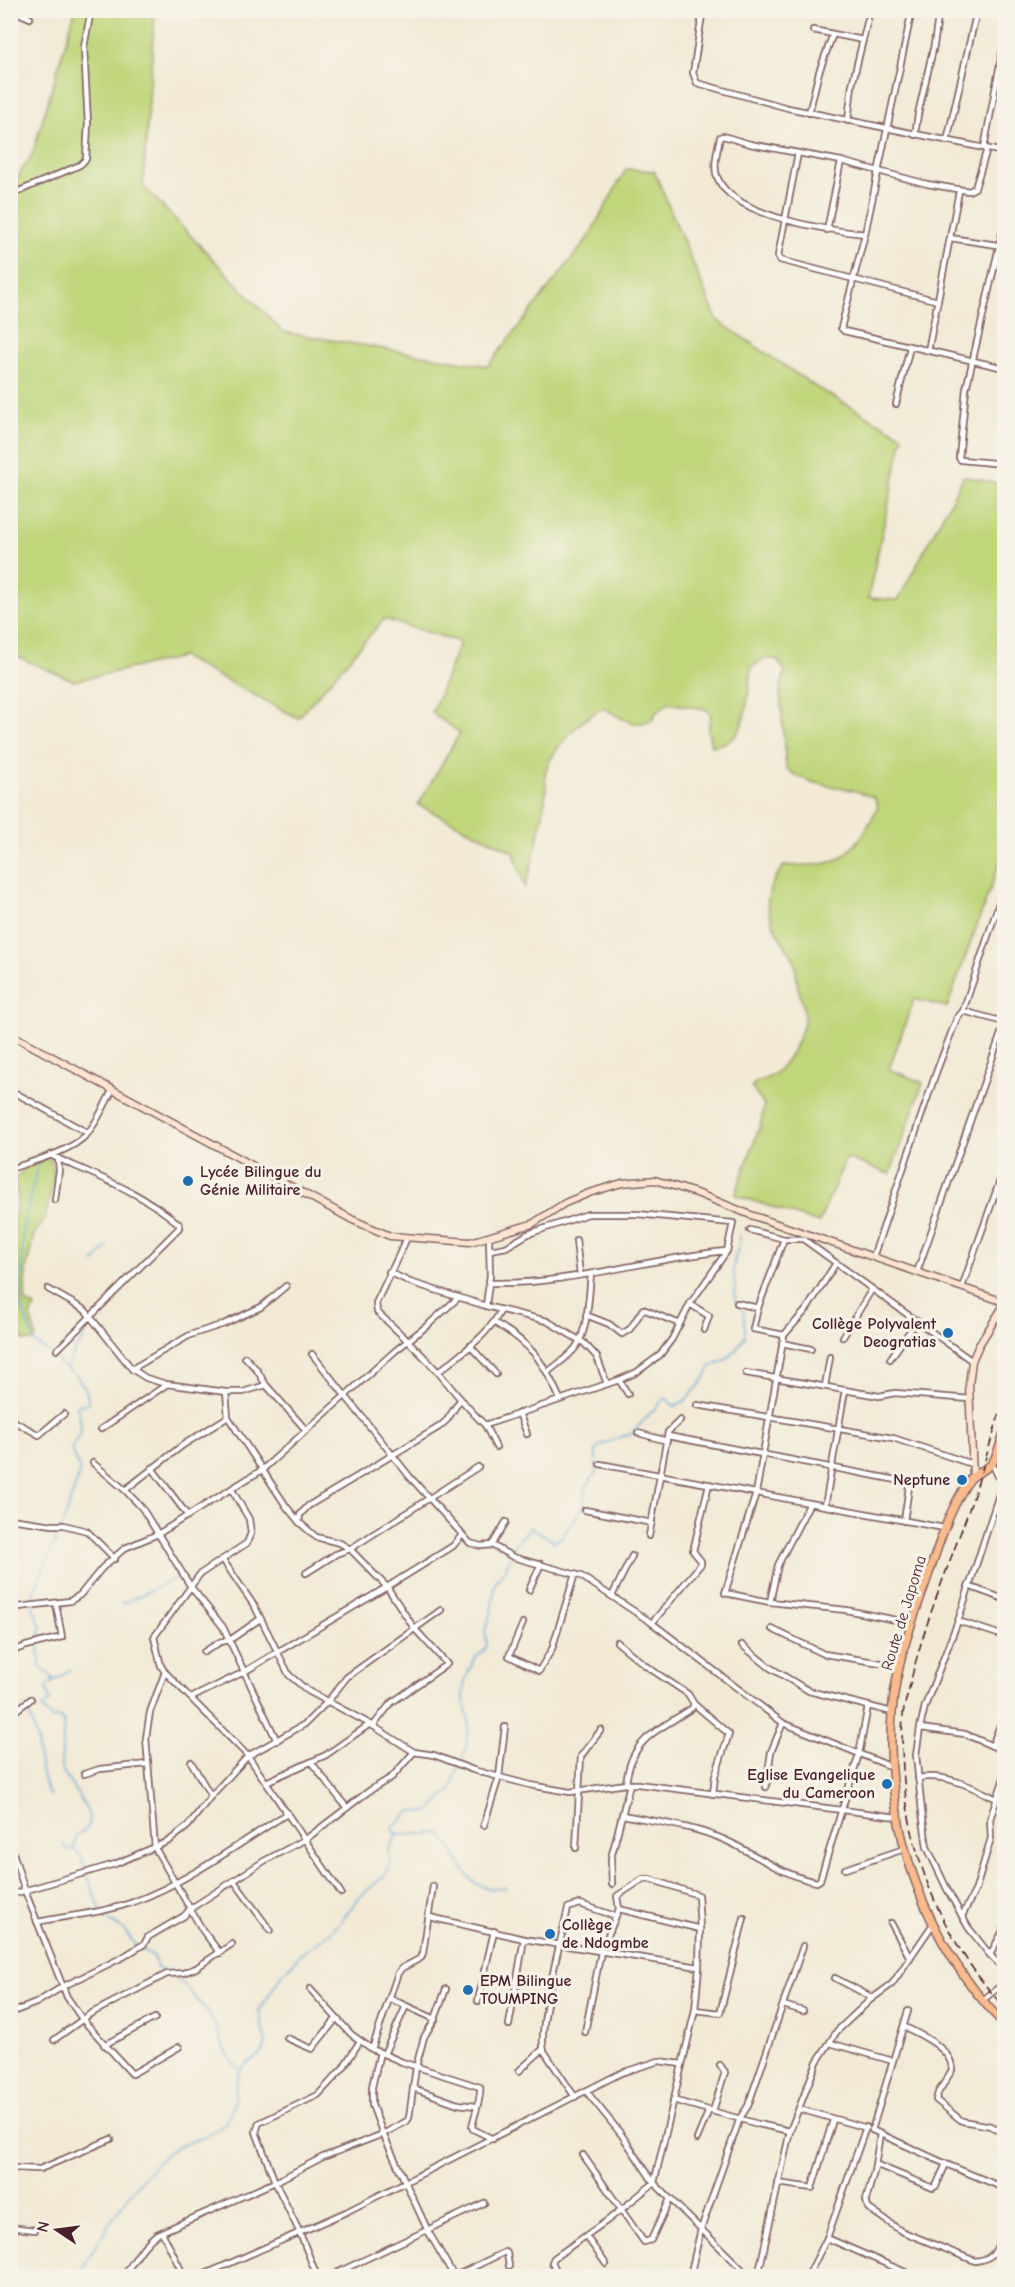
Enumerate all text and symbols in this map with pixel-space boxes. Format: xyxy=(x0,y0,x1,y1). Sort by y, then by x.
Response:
place label: Lycée Bilingue du Génie Militaire xyxy=(200,1163,321,1199)
marker: Lycée Bilingue du Génie Militaire xyxy=(181,1174,195,1188)
place label: Collège Polyvalent Deogratias xyxy=(812,1315,937,1351)
marker: Collège Polyvalent Deogratias xyxy=(941,1326,955,1340)
place label: Neptune xyxy=(893,1471,950,1489)
marker: Neptune xyxy=(955,1473,969,1487)
street label: Route de Japoma xyxy=(878,1553,930,1673)
place label: Eglise Evangelique du Cameroon xyxy=(747,1766,875,1802)
marker: Eglise Evangelique du Cameroon xyxy=(880,1777,894,1791)
place label: Collège de Ndogmbe xyxy=(562,1916,649,1952)
marker: Collège de Ndogmbe xyxy=(543,1927,557,1941)
place label: EPM Bilingue TOUMPING xyxy=(480,1972,572,2008)
marker: EPM Bilingue TOUMPING xyxy=(461,1983,475,1997)
north arrow xyxy=(27,2200,87,2260)
text: N xyxy=(33,2220,53,2234)

